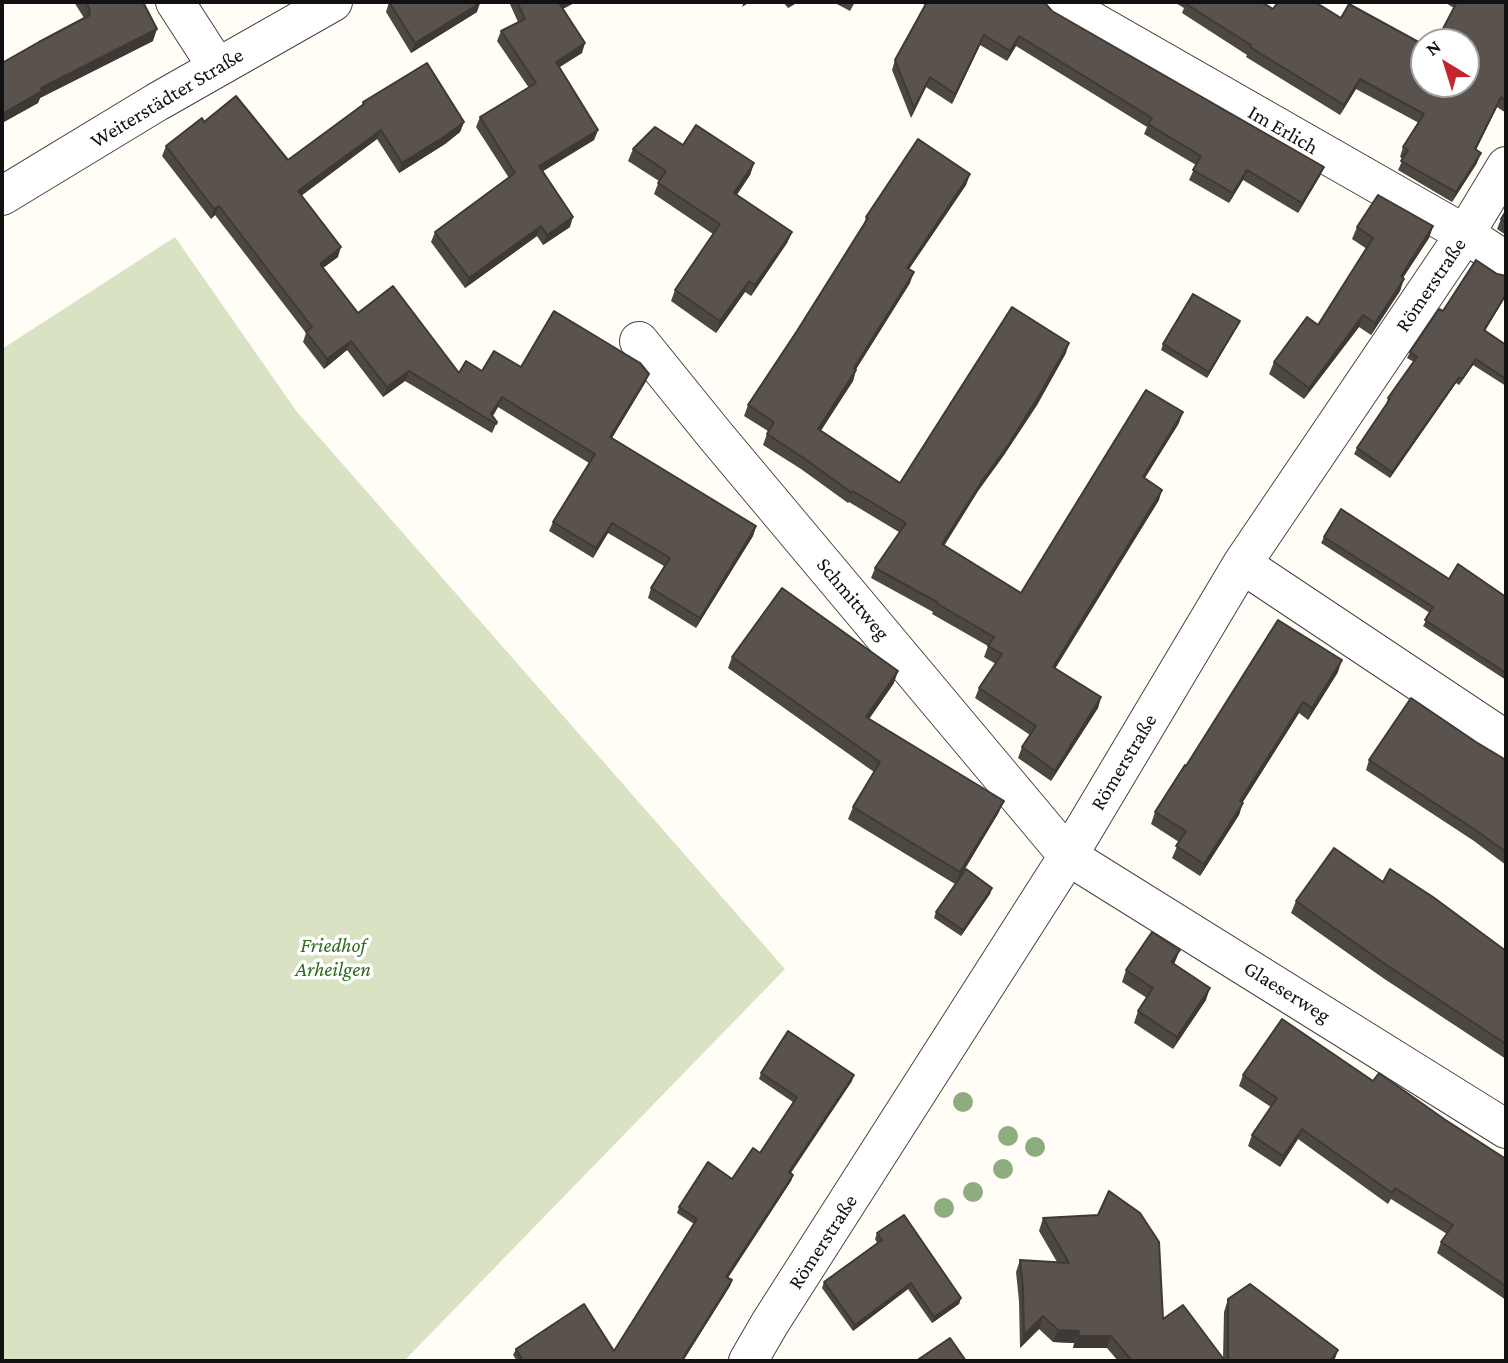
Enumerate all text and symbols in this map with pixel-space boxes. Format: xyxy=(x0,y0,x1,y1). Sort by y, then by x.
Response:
north arrow xyxy=(1410,28,1480,98)
text: N xyxy=(1421,35,1445,60)
street label: Weiterstädter Straße xyxy=(86,42,248,154)
street label: Im Erlich xyxy=(1243,100,1323,160)
street label: Römerstraße xyxy=(1390,233,1472,337)
street label: Schmittweg xyxy=(811,552,895,646)
street label: Römerstraße xyxy=(1085,709,1163,815)
park label: Friedhof Arheilgen xyxy=(295,933,371,983)
street label: Glaeserweg xyxy=(1239,956,1335,1028)
street label: Römerstraße xyxy=(783,1190,863,1294)

